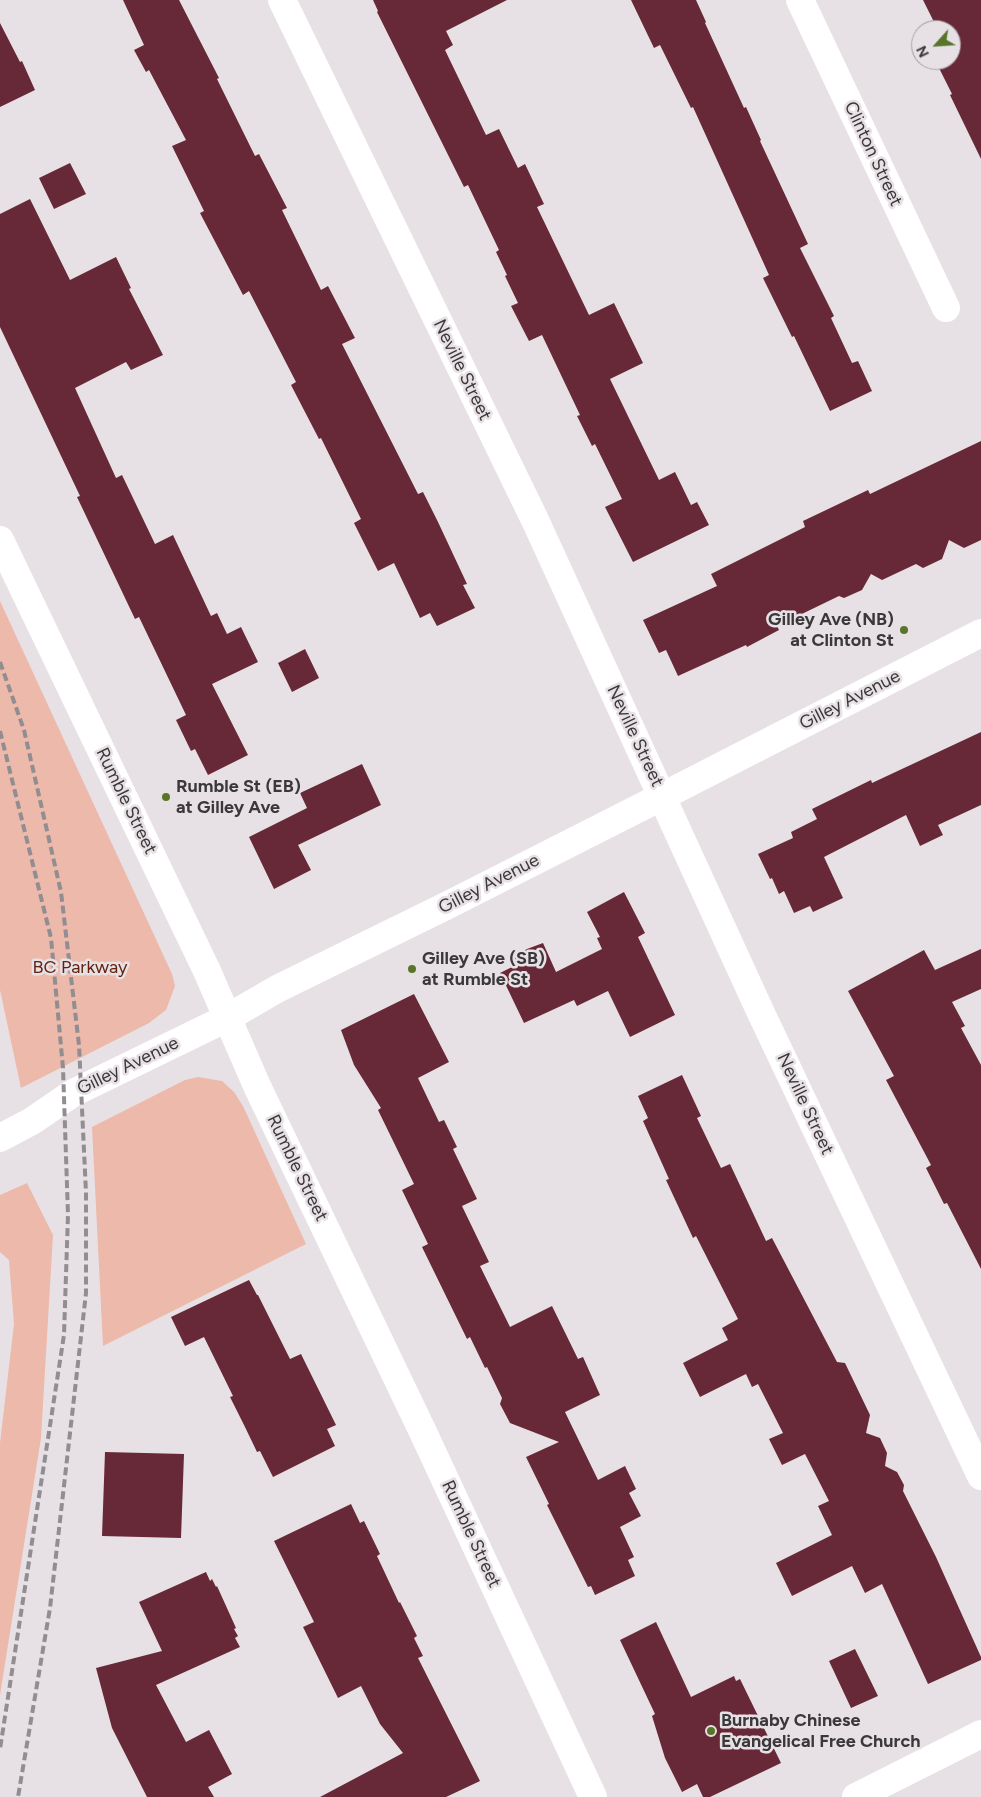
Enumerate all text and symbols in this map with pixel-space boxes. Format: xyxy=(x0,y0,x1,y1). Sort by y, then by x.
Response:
north arrow xyxy=(911,20,961,70)
text: N xyxy=(913,43,933,60)
street label: Clinton Street xyxy=(839,98,907,210)
street label: Neville Street xyxy=(428,316,496,424)
place label: Gilley Ave (NB) at Clinton St xyxy=(768,609,894,652)
marker: Gilley Ave (NB) at Clinton St xyxy=(898,624,910,636)
street label: Gilley Avenue xyxy=(796,665,904,735)
street label: Neville Street xyxy=(602,682,668,790)
street label: Rumble Street xyxy=(91,744,161,858)
place label: Rumble St (EB) at Gilley Ave xyxy=(176,776,301,819)
marker: Rumble St (EB) at Gilley Ave xyxy=(160,791,172,803)
street label: Gilley Avenue xyxy=(435,849,543,919)
place label: Gilley Ave (SB) at Rumble St xyxy=(422,948,545,991)
park label: BC Parkway xyxy=(32,957,128,979)
marker: Gilley Ave (SB) at Rumble St xyxy=(406,963,418,975)
street label: Gilley Avenue xyxy=(74,1032,182,1100)
street label: Neville Street xyxy=(772,1050,838,1158)
street label: Rumble Street xyxy=(262,1111,332,1225)
street label: Rumble Street xyxy=(437,1477,505,1591)
place label: Burnaby Chinese Evangelical Free Church xyxy=(721,1710,920,1752)
marker: Burnaby Chinese Evangelical Free Church xyxy=(705,1725,717,1737)

